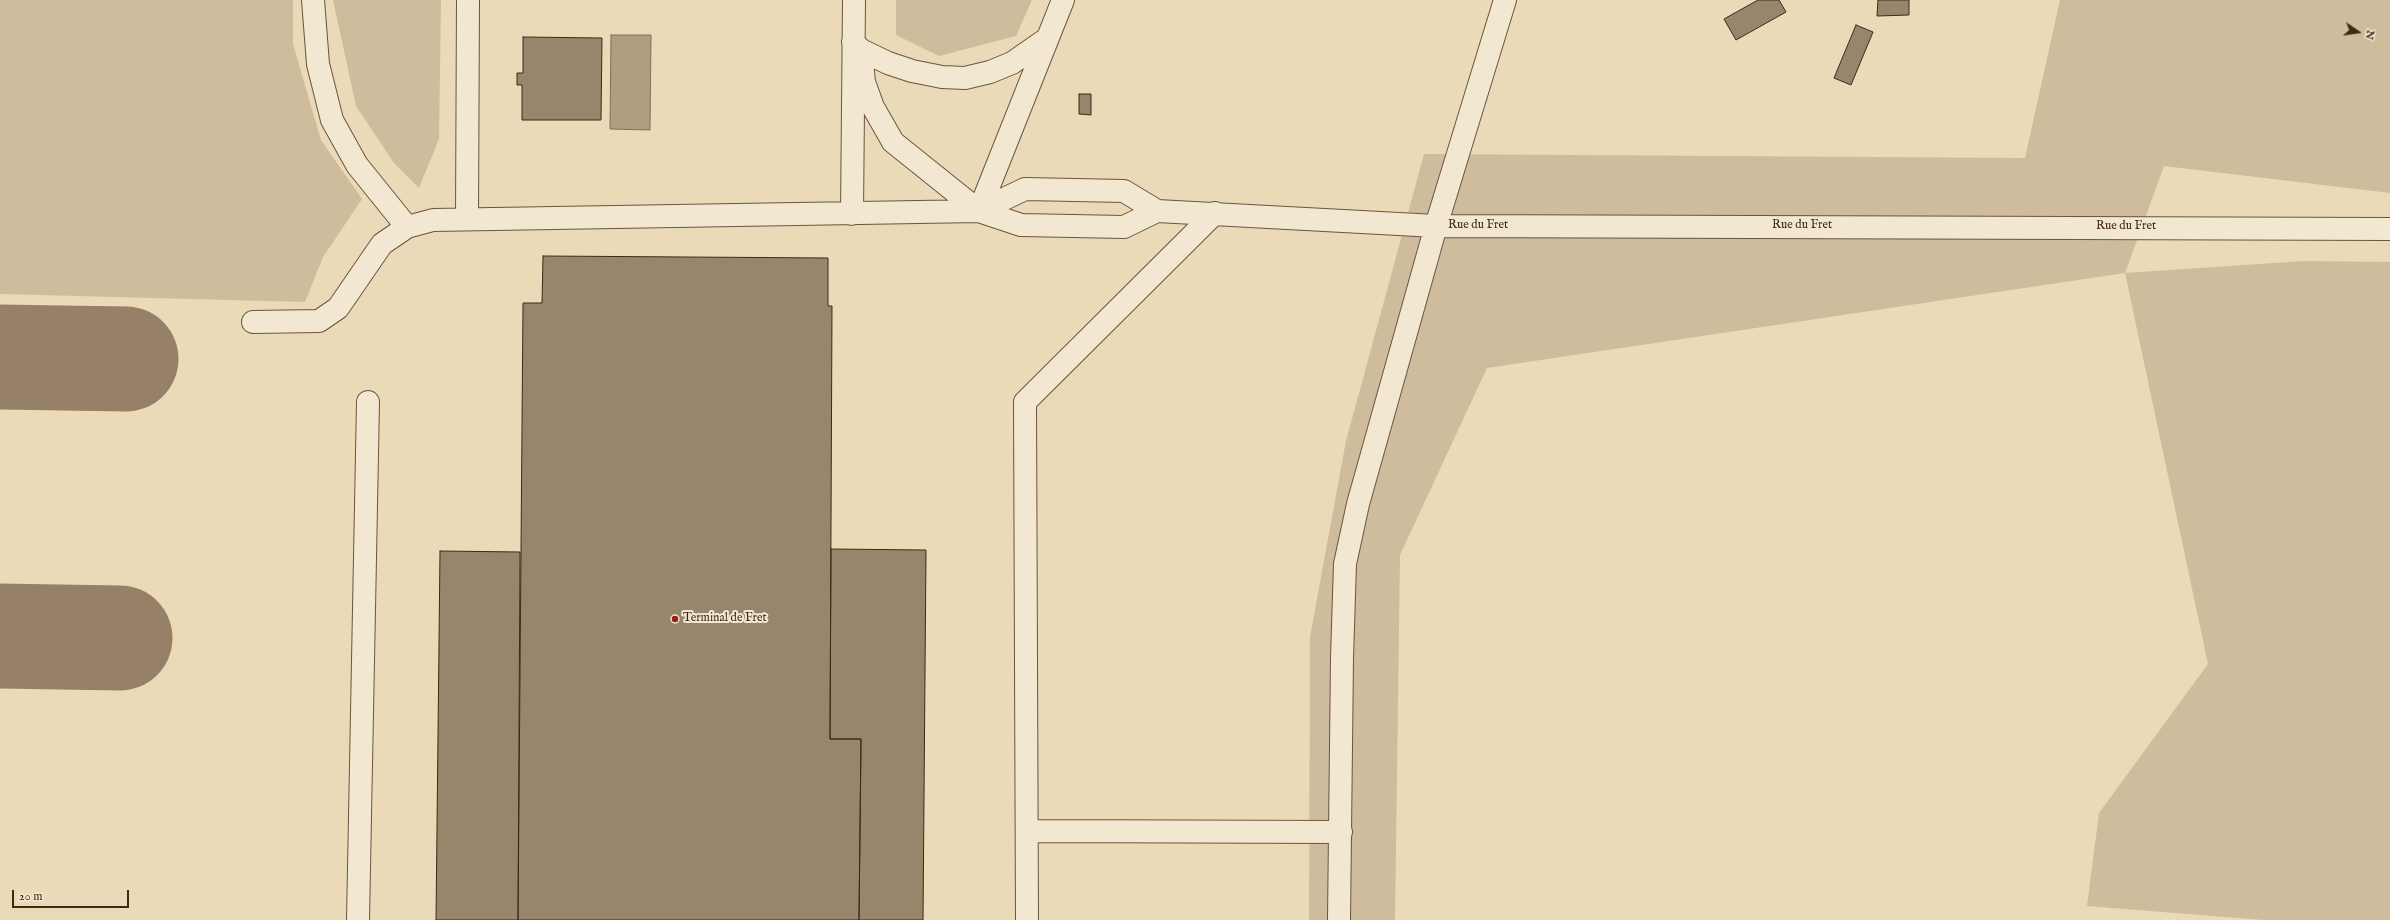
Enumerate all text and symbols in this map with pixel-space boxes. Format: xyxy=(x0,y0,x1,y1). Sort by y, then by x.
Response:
north arrow xyxy=(2338,12,2378,52)
text: N xyxy=(2362,28,2378,41)
street label: Rue du Fret xyxy=(1448,219,1508,233)
street label: Rue du Fret xyxy=(1772,219,1832,233)
street label: Rue du Fret xyxy=(2096,220,2156,234)
place label: Terminal de Fret xyxy=(683,612,767,626)
marker: Terminal de Fret xyxy=(670,614,680,624)
scale bar xyxy=(14,882,131,908)
text: 20 m xyxy=(19,889,42,904)

